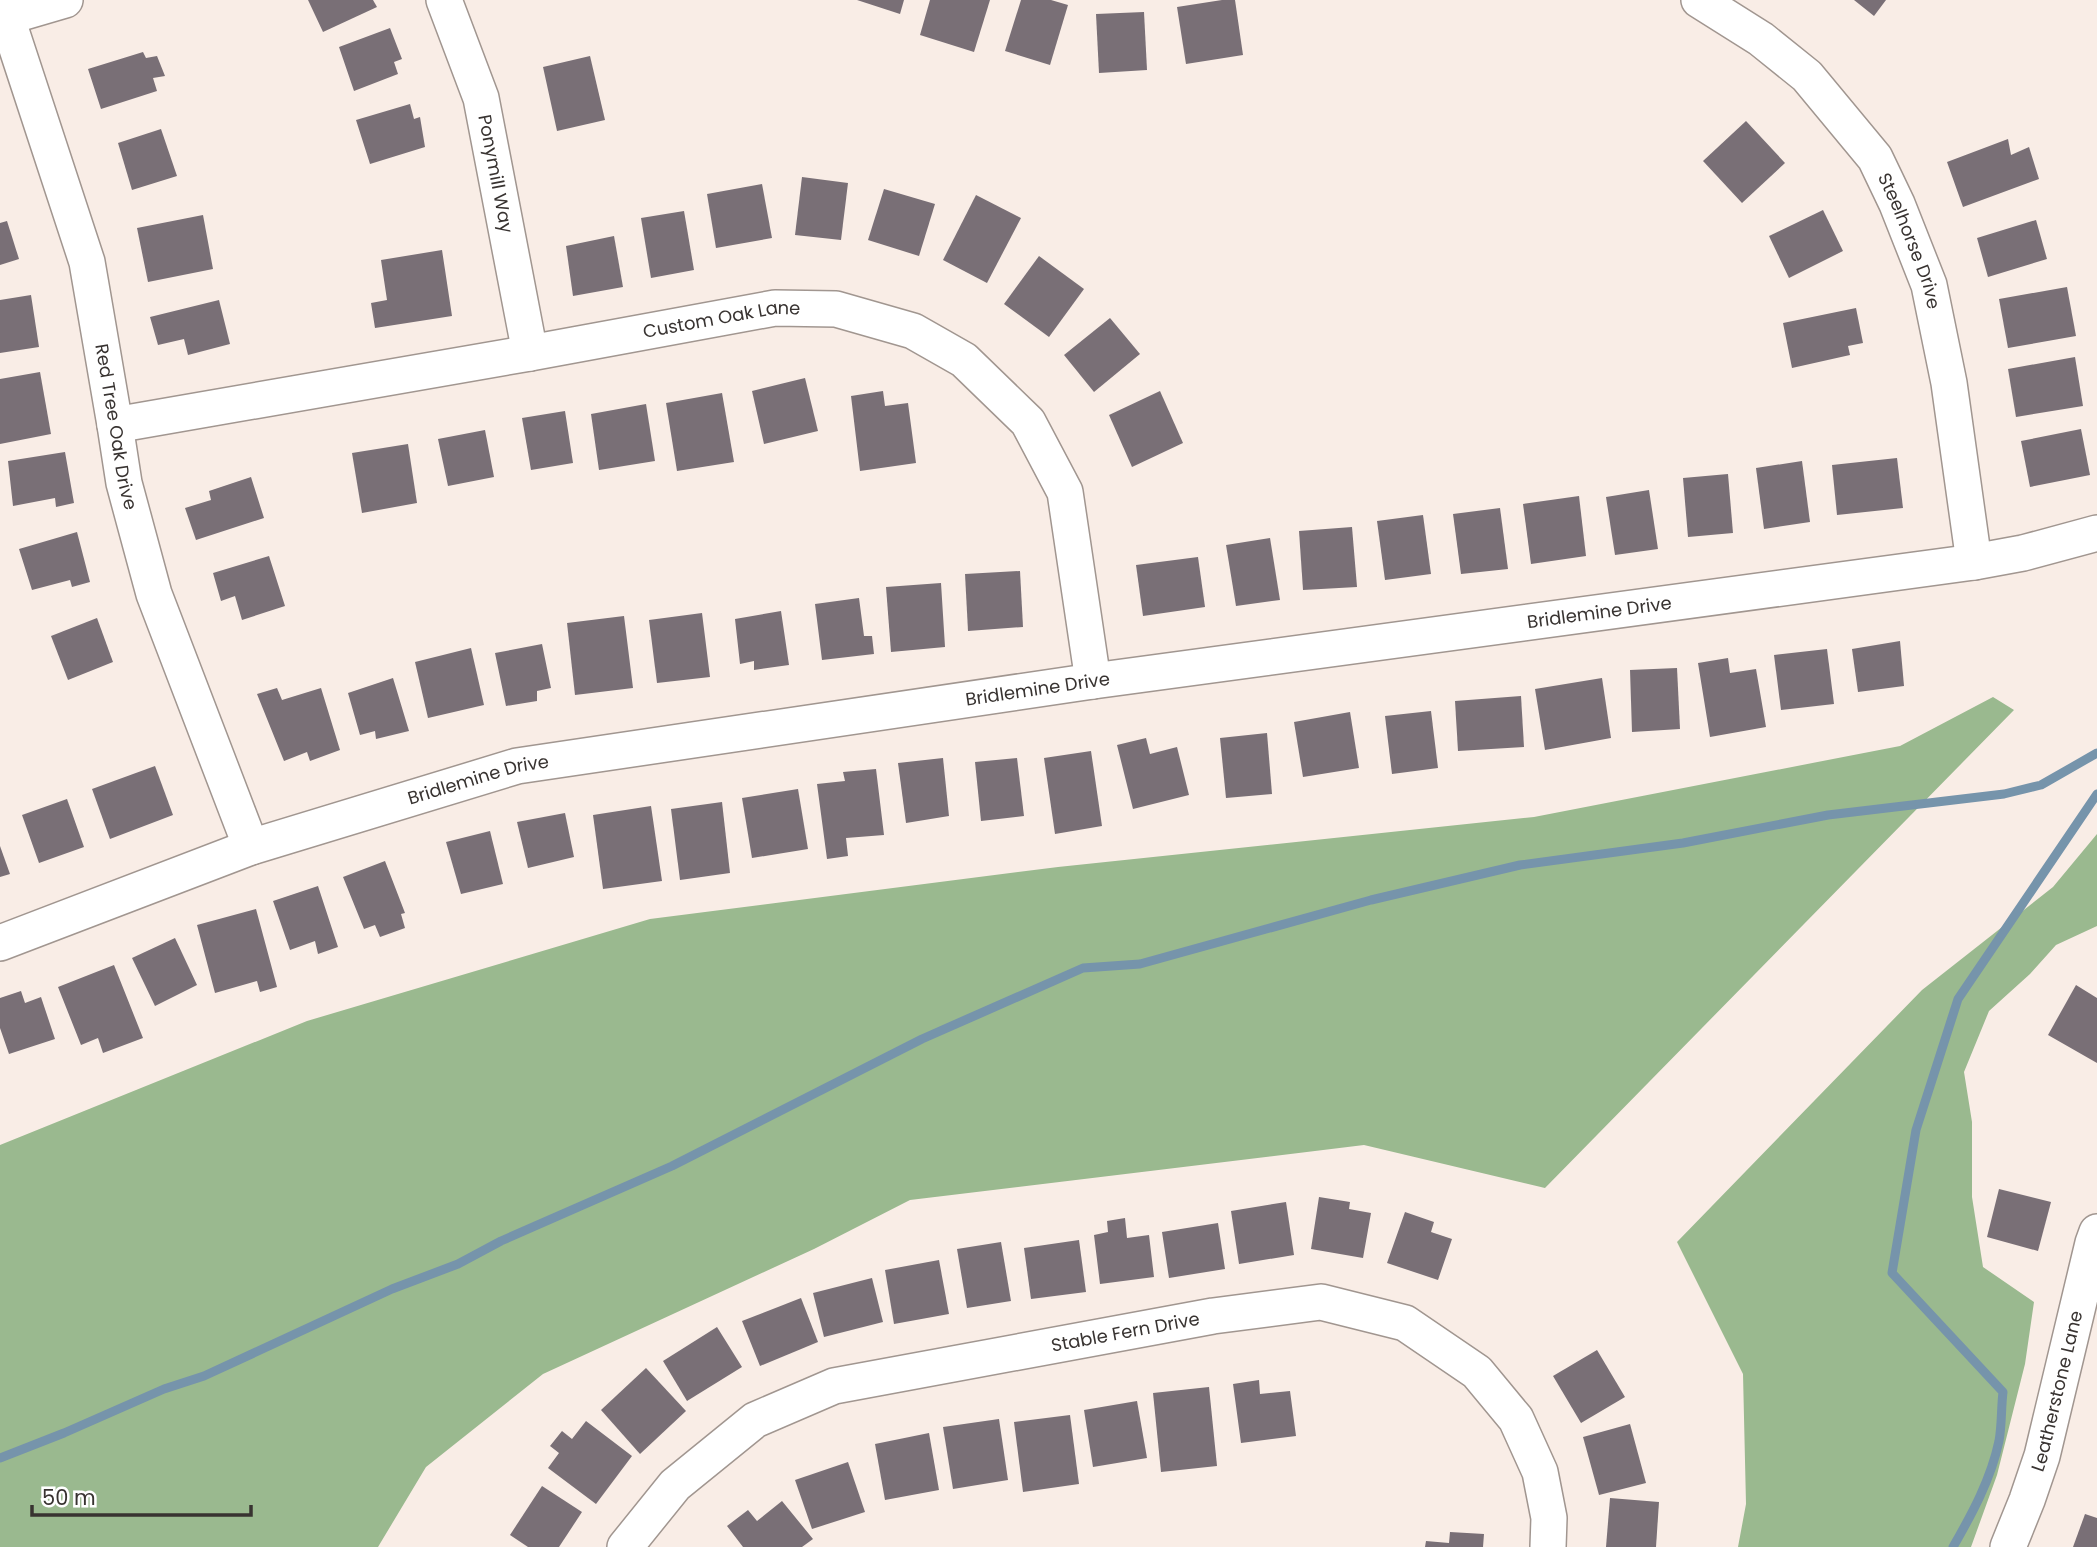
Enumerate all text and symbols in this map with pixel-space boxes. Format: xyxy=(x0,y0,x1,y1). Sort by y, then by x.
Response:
street label: Ponymill Way xyxy=(472,112,520,235)
street label: Steelhorse Drive xyxy=(1872,169,1947,311)
street label: Custom Oak Lane xyxy=(641,295,801,344)
street label: Red Tree Oak Drive xyxy=(89,342,144,513)
street label: Bridlemine Drive xyxy=(1525,590,1673,634)
street label: Bridlemine Drive xyxy=(964,666,1111,712)
street label: Bridlemine Drive xyxy=(405,748,550,811)
street label: Stable Fern Drive xyxy=(1049,1306,1201,1358)
street label: Leatherstone Lane xyxy=(2025,1308,2088,1475)
scale bar xyxy=(32,1474,250,1518)
text: 50 m xyxy=(42,1483,96,1512)

